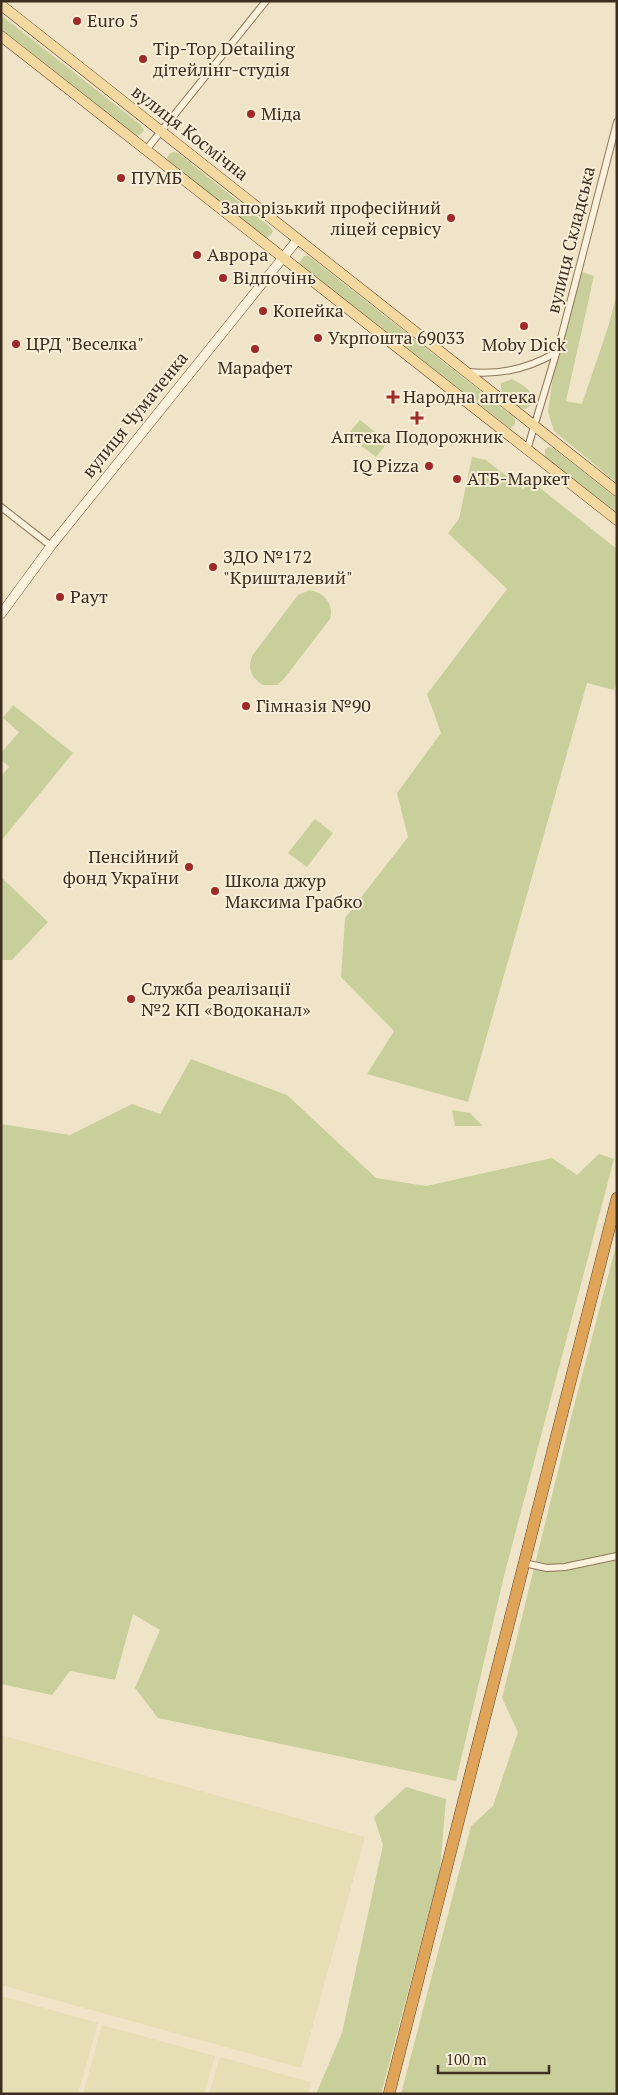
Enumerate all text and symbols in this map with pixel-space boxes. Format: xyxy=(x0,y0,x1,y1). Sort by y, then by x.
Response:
place label: Euro 5 xyxy=(87,8,139,32)
marker: Euro 5 xyxy=(71,15,83,27)
place label: Tip-Top Detailing дітейлiнг-студiя xyxy=(153,36,295,81)
marker: Tip-Top Detailing дітейлiнг-студiя xyxy=(137,53,149,65)
street label: вулиця Космічна xyxy=(127,79,254,185)
place label: Міда xyxy=(261,101,301,125)
marker: Міда xyxy=(245,108,257,120)
street label: вулиця Складська xyxy=(540,164,600,316)
place label: ПУМБ xyxy=(131,165,182,189)
marker: ПУМБ xyxy=(115,172,127,184)
place label: Запорізький професійний ліцей сервісу xyxy=(220,195,442,240)
marker: Запорізький професійний ліцей сервісу xyxy=(445,212,457,224)
place label: Аврора xyxy=(207,242,268,266)
marker: Аврора xyxy=(191,249,203,261)
place label: Відпочінь xyxy=(233,265,316,289)
marker: Відпочінь xyxy=(217,272,229,284)
place label: Копейка xyxy=(273,298,344,322)
marker: Копейка xyxy=(257,305,269,317)
marker: Moby Dick xyxy=(518,320,530,332)
place label: Укрпошта 69033 xyxy=(328,325,465,349)
place label: ЦРД "Веселка" xyxy=(26,331,144,355)
marker: Укрпошта 69033 xyxy=(312,332,324,344)
place label: Moby Dick xyxy=(482,332,567,356)
marker: ЦРД "Веселка" xyxy=(10,338,22,350)
marker: Марафет xyxy=(249,343,261,355)
street label: вулиця Чумаченка xyxy=(76,346,193,482)
place label: Марафет xyxy=(218,355,293,379)
place label: Народна аптека xyxy=(403,384,537,408)
marker: Народна аптека xyxy=(387,391,399,403)
marker: Аптека Подорожник xyxy=(411,412,423,424)
place label: Аптека Подорожник xyxy=(331,424,503,448)
place label: IQ Pizza xyxy=(353,453,419,477)
marker: IQ Pizza xyxy=(423,460,435,472)
place label: АТБ-Маркет xyxy=(467,466,570,490)
marker: АТБ-Маркет xyxy=(451,473,463,485)
place label: ЗДО №172 "Кришталевий" xyxy=(223,544,353,589)
marker: ЗДО №172 "Кришталевий" xyxy=(207,561,219,573)
place label: Раут xyxy=(70,584,108,608)
marker: Раут xyxy=(54,591,66,603)
place label: Гімназія №90 xyxy=(256,693,371,717)
marker: Гімназія №90 xyxy=(240,700,252,712)
place label: Пенсійний фонд України xyxy=(63,844,179,889)
marker: Пенсійний фонд України xyxy=(183,861,195,873)
place label: Школа джур Максима Грабко xyxy=(225,868,363,913)
marker: Школа джур Максима Грабко xyxy=(209,885,221,897)
place label: Служба реалізації №2 КП «Водоканал» xyxy=(141,976,311,1021)
marker: Служба реалізації №2 КП «Водоканал» xyxy=(125,993,137,1005)
scale bar xyxy=(438,2042,549,2074)
text: 100 m xyxy=(446,2049,487,2069)

